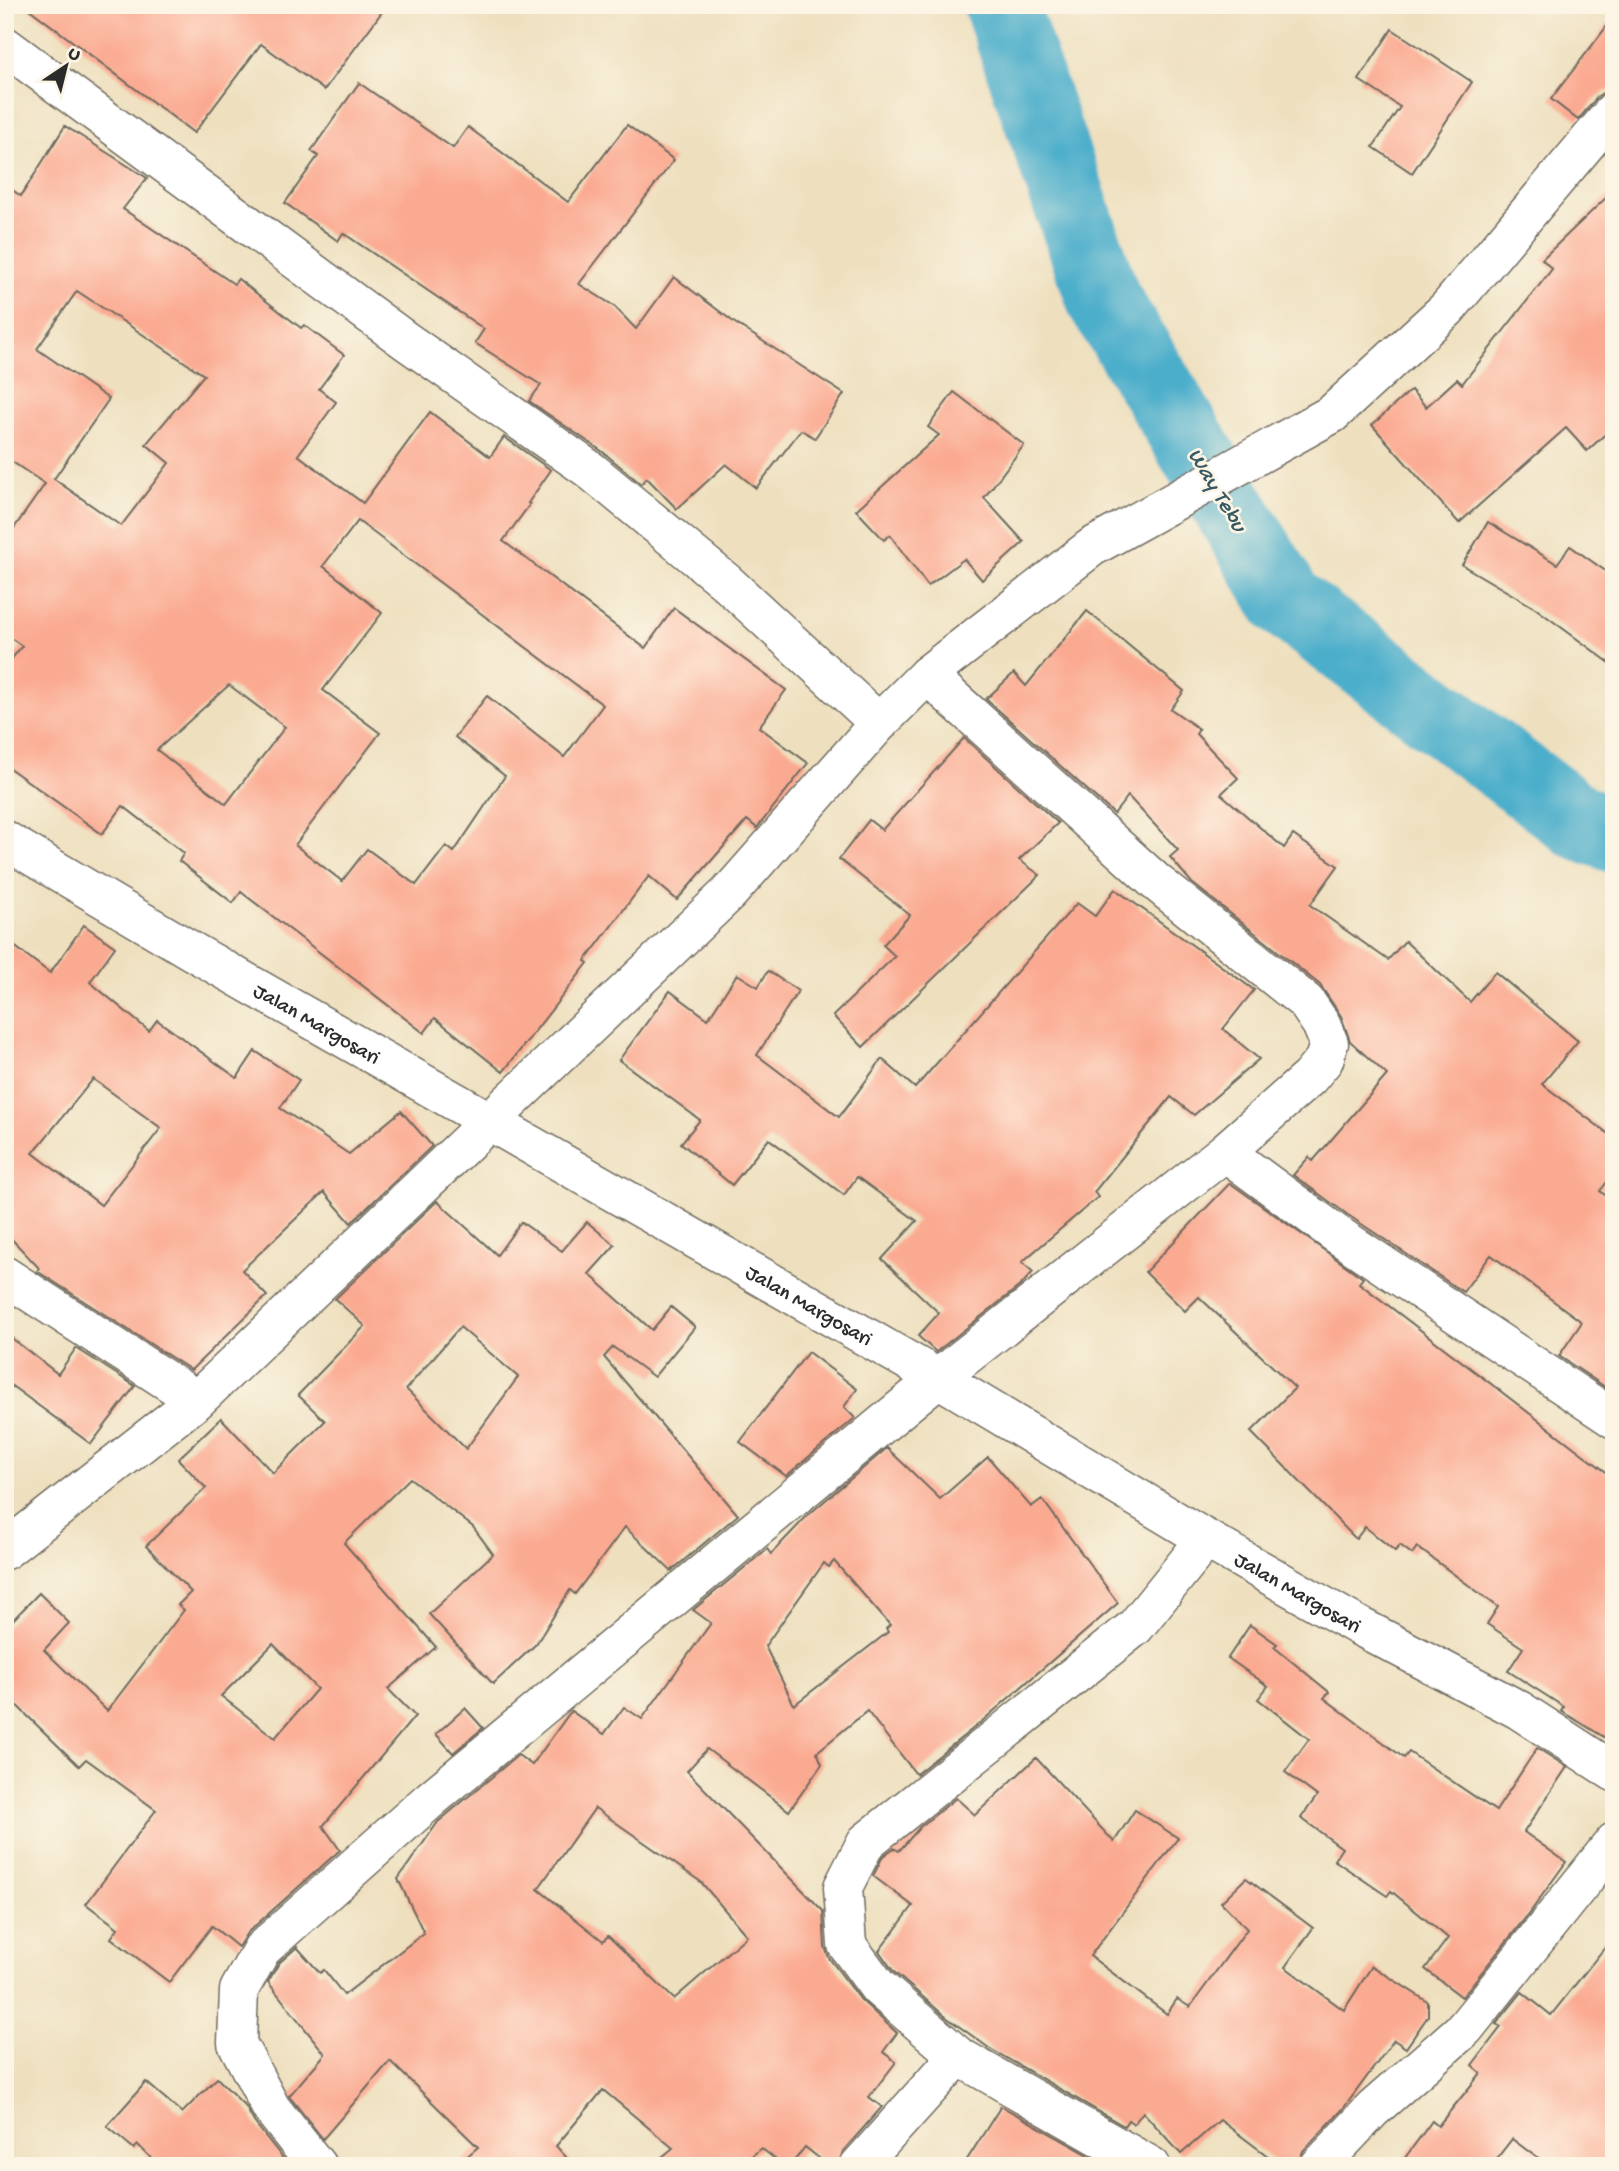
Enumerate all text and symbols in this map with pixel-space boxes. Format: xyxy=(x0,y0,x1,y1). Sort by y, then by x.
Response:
north arrow xyxy=(32,32,102,102)
text: U xyxy=(63,42,85,68)
water label: Way Tebu xyxy=(1181,444,1253,539)
street label: Jalan Margosari xyxy=(248,980,383,1072)
street label: Jalan Margosari xyxy=(740,1261,876,1354)
street label: Jalan Margosari xyxy=(1229,1549,1364,1641)

